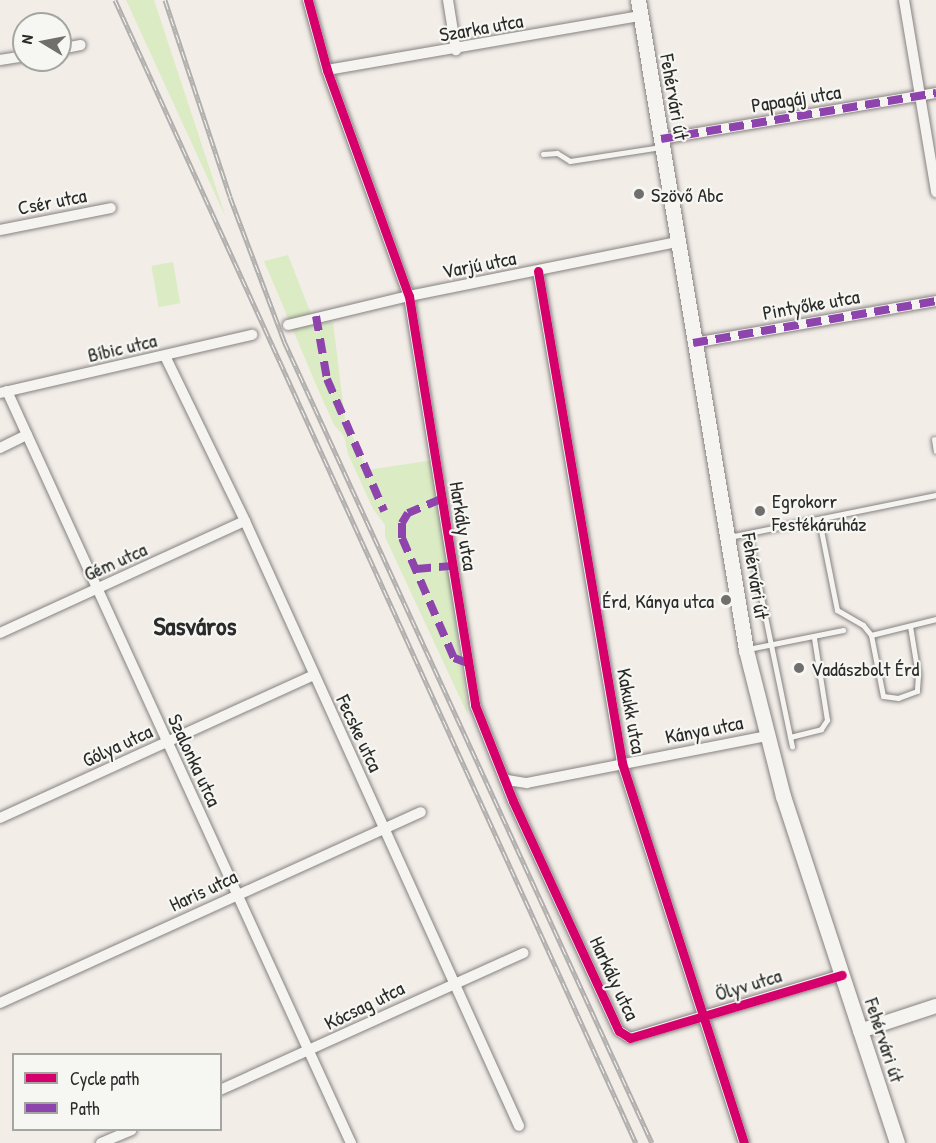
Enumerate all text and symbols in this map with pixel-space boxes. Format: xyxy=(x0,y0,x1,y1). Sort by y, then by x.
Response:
street label: Szarka utca xyxy=(437,8,525,46)
north arrow xyxy=(12,12,72,72)
text: N xyxy=(15,33,38,45)
street label: Fehérvári út xyxy=(656,52,694,142)
street label: Papagáj utca xyxy=(749,79,843,117)
place label: Szövő Abc xyxy=(651,182,723,206)
street label: Csér utca xyxy=(16,183,88,219)
marker: Szövő Abc xyxy=(632,187,646,201)
street label: Varjú utca xyxy=(440,245,518,283)
street label: Pintyőke utca xyxy=(761,284,861,324)
street label: Bíbic utca xyxy=(85,327,159,367)
street label: Harkály utca xyxy=(445,480,483,572)
place label: Egrokorr Festékáruház xyxy=(772,488,867,535)
marker: Egrokorr Festékáruház xyxy=(753,504,767,518)
street label: Fehérvári út xyxy=(737,531,775,621)
street label: Gém utca xyxy=(80,537,150,585)
place label: Érd, Kánya utca xyxy=(602,588,714,612)
marker: Érd, Kánya utca xyxy=(719,593,733,607)
district label: Sasváros xyxy=(153,610,237,642)
place label: Vadászbolt Érd xyxy=(811,656,919,680)
marker: Vadászbolt Érd xyxy=(792,661,806,675)
street label: Kakukk utca xyxy=(613,666,651,756)
street label: Fecske utca xyxy=(332,691,388,775)
street label: Szalonka utca xyxy=(163,710,227,810)
street label: Kánya utca xyxy=(663,710,745,748)
street label: Gólya utca xyxy=(78,718,156,772)
street label: Haris utca xyxy=(165,864,241,916)
street label: Harkály utca xyxy=(585,932,645,1024)
street label: Ölyv utca xyxy=(712,963,784,1005)
street label: Kócsag utca xyxy=(320,975,408,1035)
street label: Fehérvári út xyxy=(860,995,910,1085)
legend xyxy=(12,1053,222,1131)
text: Cycle path xyxy=(70,1066,139,1091)
text: Path xyxy=(70,1096,99,1121)

